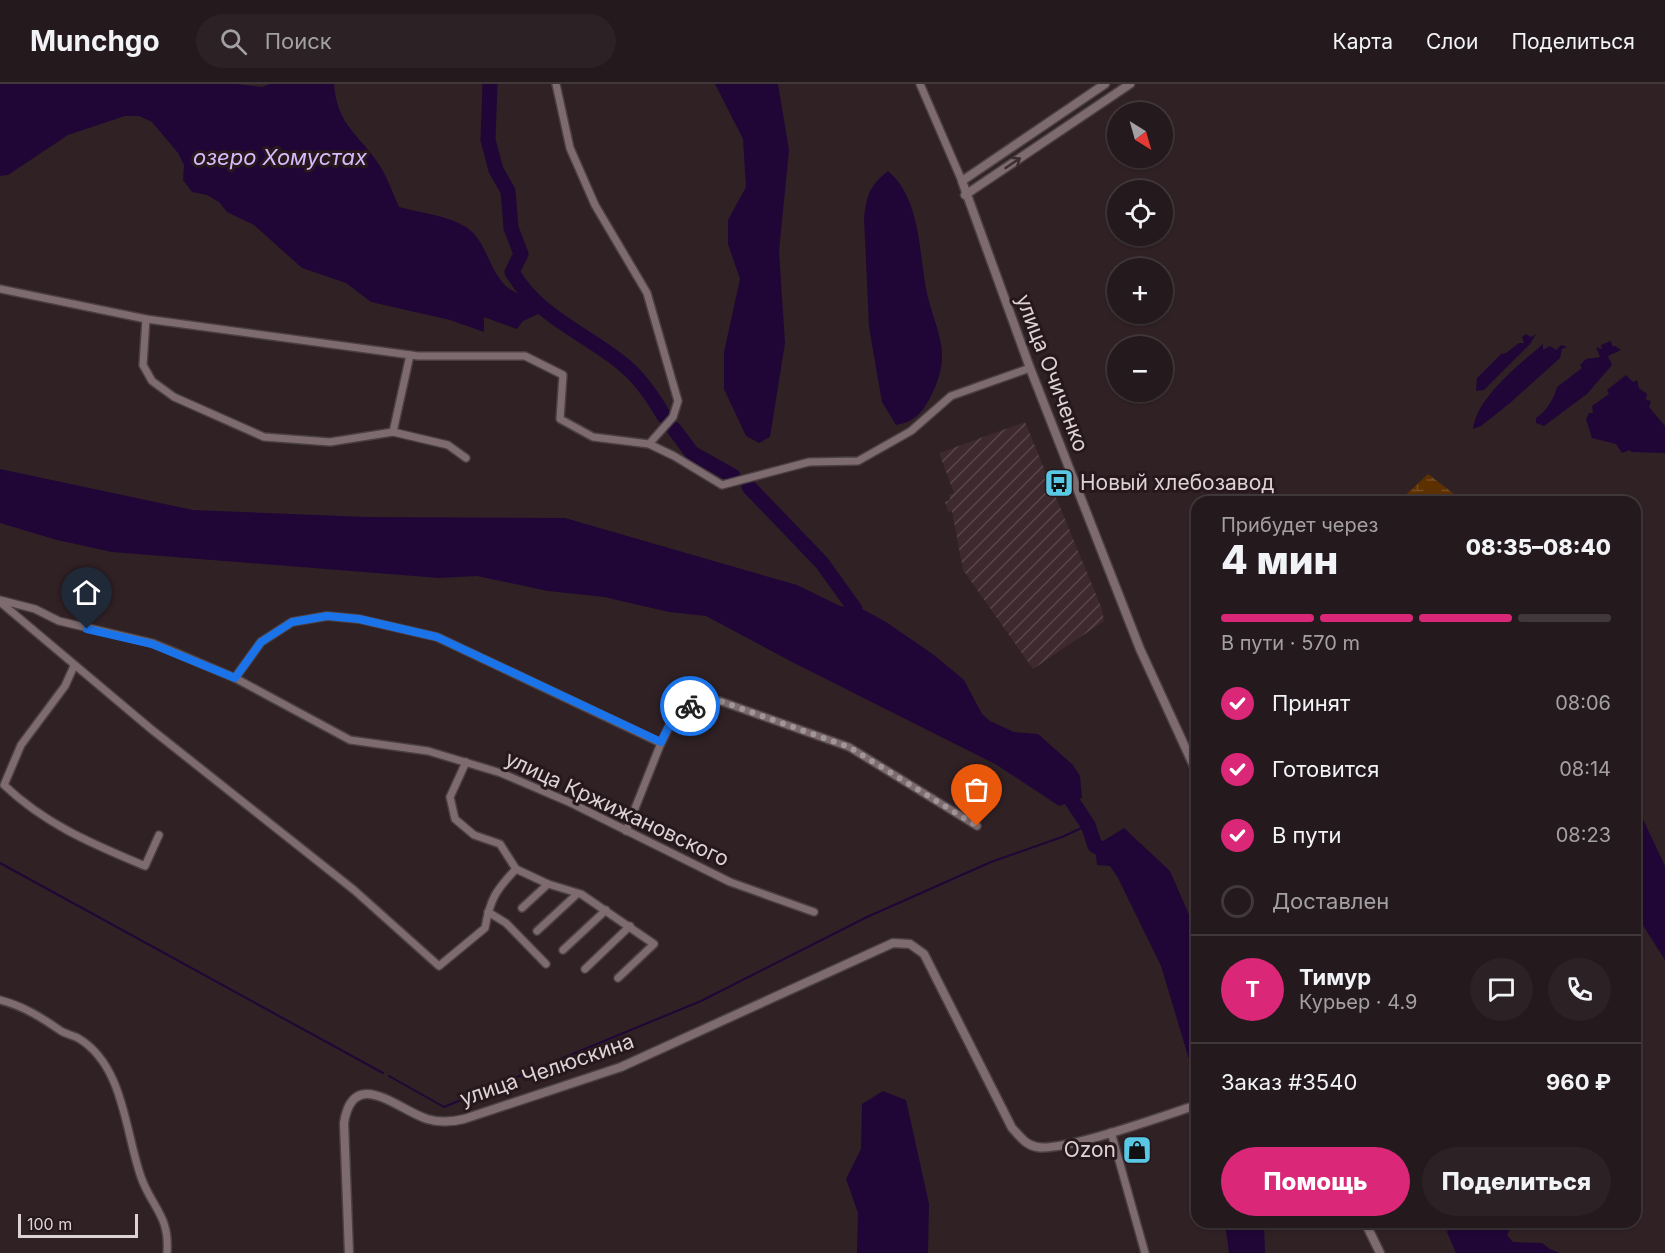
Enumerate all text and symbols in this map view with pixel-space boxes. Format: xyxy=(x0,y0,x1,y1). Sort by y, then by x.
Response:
search box xyxy=(196,14,616,68)
text: Munchgo xyxy=(30,24,160,58)
icon: search xyxy=(217,25,250,58)
text: Поиск xyxy=(265,28,332,54)
text: Карта xyxy=(1333,29,1393,54)
text: Слои xyxy=(1426,29,1478,54)
text: Поделиться xyxy=(1511,29,1635,54)
north arrow xyxy=(1107,102,1173,168)
map controls xyxy=(1107,102,1173,402)
water label: озеро Хомустах xyxy=(193,144,368,170)
one-way arrow xyxy=(1004,157,1021,169)
button: locate xyxy=(1107,180,1173,246)
button: + xyxy=(1107,258,1173,324)
street label: улица Очиченко xyxy=(1011,291,1094,455)
button: − xyxy=(1107,336,1173,402)
bus stop icon: Новый хлебозавод xyxy=(1043,467,1075,499)
place label: Новый хлебозавод xyxy=(1080,470,1274,495)
text: Прибудет через xyxy=(1221,513,1378,537)
text: 08:35–08:40 xyxy=(1466,534,1611,560)
text: 4 мин xyxy=(1221,536,1338,583)
pin xyxy=(61,567,112,629)
icon: home xyxy=(70,576,103,609)
text: В пути · 570 m xyxy=(1221,631,1360,655)
courier xyxy=(660,676,720,736)
icon: check xyxy=(1221,687,1254,720)
icon: bike xyxy=(674,690,707,723)
text: Принят xyxy=(1272,690,1350,716)
text: 08:06 xyxy=(1555,691,1611,715)
street label: улица Кржижановского xyxy=(501,746,733,871)
icon: check xyxy=(1221,753,1254,786)
text: Готовится xyxy=(1272,756,1379,782)
text: 08:14 xyxy=(1559,757,1611,781)
pin xyxy=(951,764,1002,826)
icon: bag xyxy=(960,773,993,806)
icon: check xyxy=(1221,819,1254,852)
text: В пути xyxy=(1272,822,1341,848)
text: 08:23 xyxy=(1556,823,1611,847)
text: Доставлен xyxy=(1272,888,1389,914)
button: chat xyxy=(1470,958,1533,1021)
button: phone xyxy=(1548,958,1611,1021)
text: Тимур xyxy=(1299,964,1371,990)
text: Т xyxy=(1245,976,1260,1002)
text: Курьер · 4.9 xyxy=(1299,990,1418,1014)
street label: улица Челюскина xyxy=(457,1028,637,1111)
text: Заказ #3540 xyxy=(1221,1069,1357,1095)
text: 960 ₽ xyxy=(1546,1069,1611,1095)
shop icon: Ozon xyxy=(1121,1134,1153,1166)
place label: Ozon xyxy=(1064,1137,1116,1162)
button: Помощь xyxy=(1221,1147,1410,1216)
button: Поделиться xyxy=(1422,1147,1611,1216)
scale bar xyxy=(18,1211,138,1238)
text: 100 m xyxy=(27,1214,72,1234)

